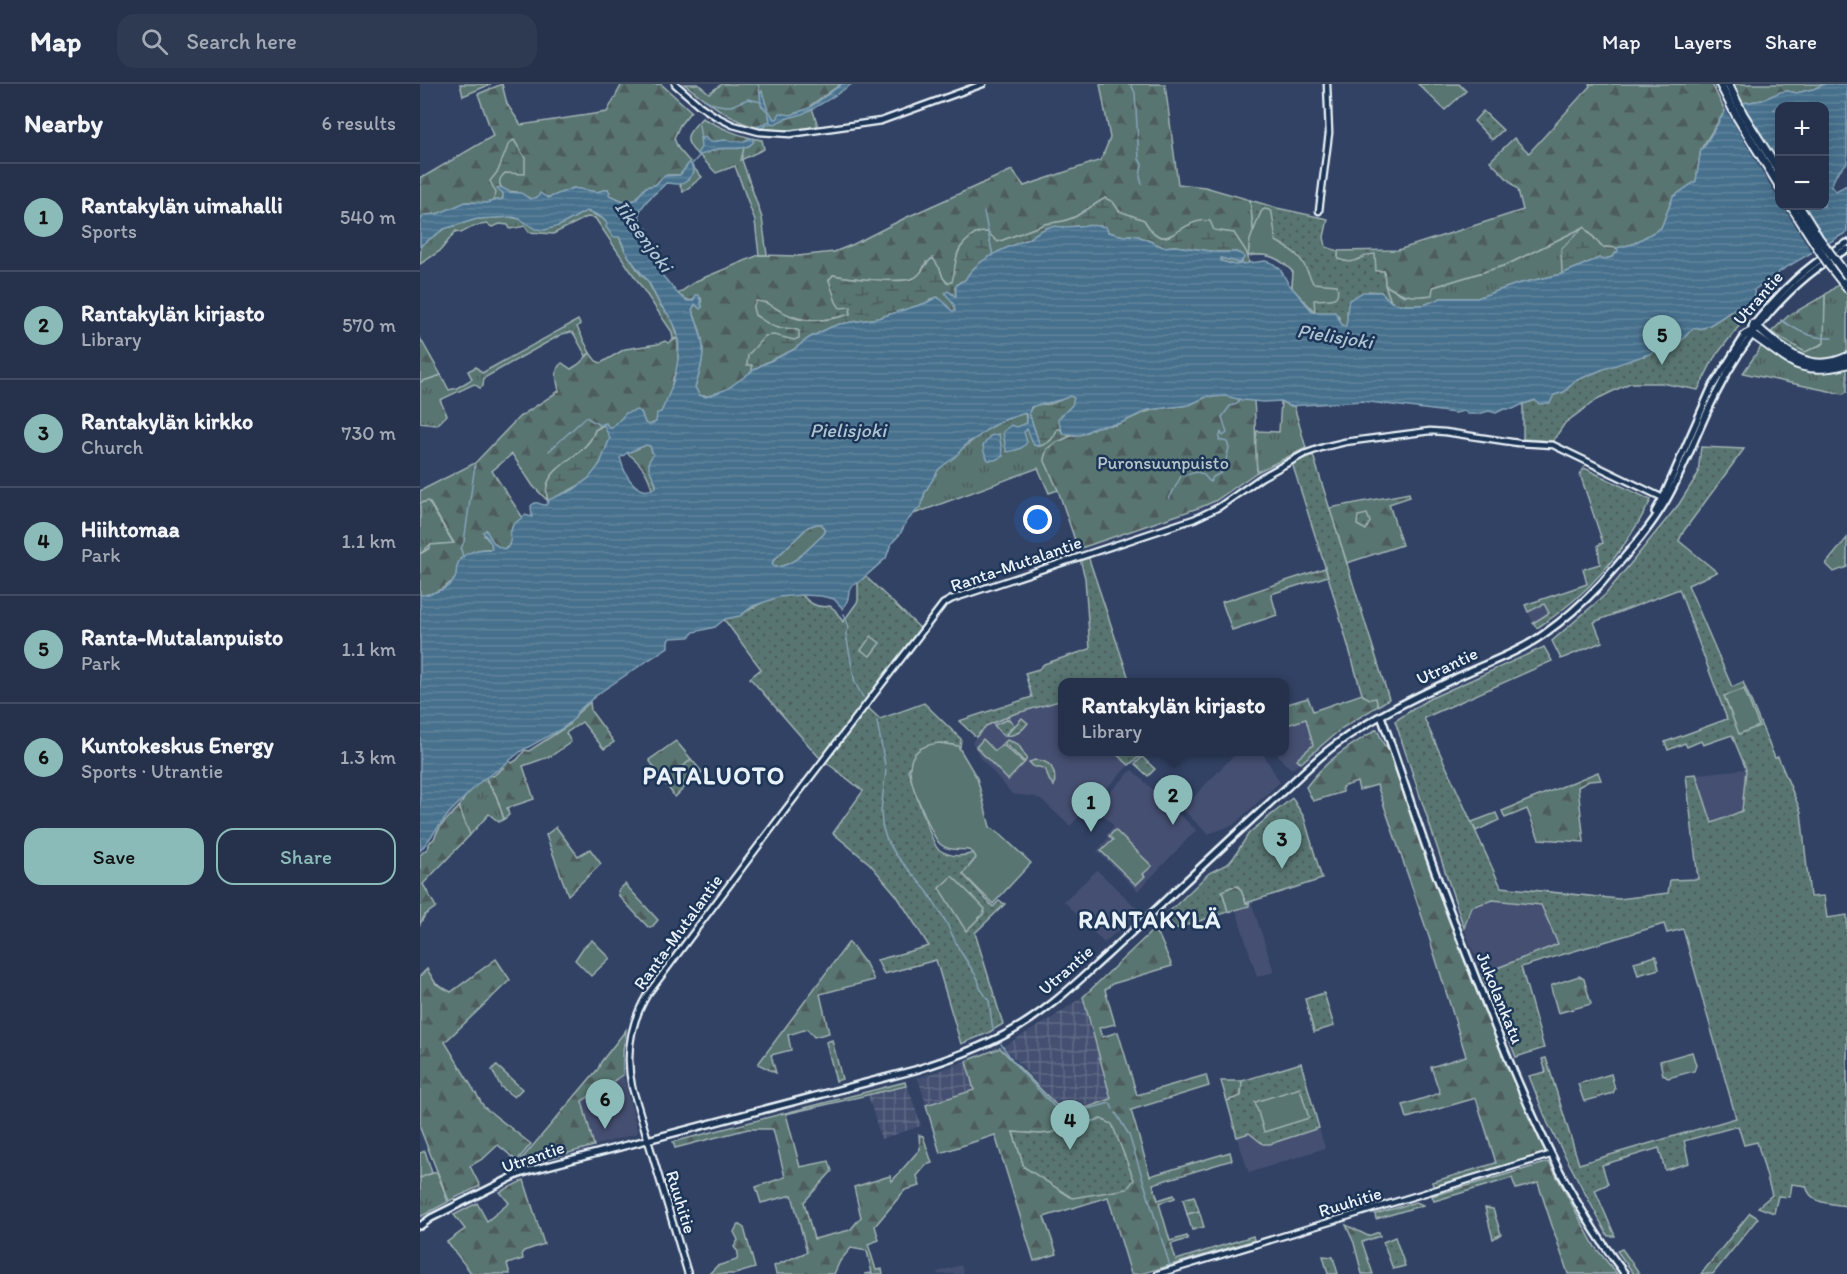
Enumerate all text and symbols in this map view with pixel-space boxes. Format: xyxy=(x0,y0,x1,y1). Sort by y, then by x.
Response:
search box xyxy=(117,14,537,68)
text: Map xyxy=(30,24,81,58)
icon: search xyxy=(138,25,171,58)
text: Search here xyxy=(186,28,297,55)
text: Map xyxy=(1602,29,1641,54)
text: Layers xyxy=(1674,29,1732,54)
text: Share xyxy=(1765,29,1817,54)
map controls xyxy=(1775,102,1829,210)
button: + xyxy=(1775,102,1829,156)
text: Nearby xyxy=(24,107,103,139)
text: 6 results xyxy=(322,111,396,135)
button: − xyxy=(1775,156,1829,210)
text: Rantakylän uimahalli xyxy=(81,192,283,219)
water label: Iiksenjoki xyxy=(610,195,679,278)
text: 1 xyxy=(39,205,48,229)
text: 540 m xyxy=(340,205,396,229)
text: Sports xyxy=(81,219,137,243)
street label: Utrantie xyxy=(1728,266,1788,330)
text: Rantakylän kirjasto xyxy=(81,300,265,327)
text: 2 xyxy=(38,313,49,337)
text: 570 m xyxy=(342,313,396,337)
pin: 5 xyxy=(1642,316,1682,365)
water label: Pielisjoki xyxy=(1295,318,1376,354)
text: Library xyxy=(81,327,141,351)
text: Rantakylän kirkko xyxy=(81,408,253,435)
water label: Pielisjoki xyxy=(810,418,888,442)
text: 3 xyxy=(38,421,49,445)
text: 730 m xyxy=(342,421,396,445)
text: Church xyxy=(81,435,143,459)
park label: Puronsuunpuisto xyxy=(1097,452,1229,474)
your location xyxy=(1023,505,1052,534)
text: Hiihtomaa xyxy=(81,516,180,543)
text: 4 xyxy=(37,529,50,553)
text: 1.1 km xyxy=(342,529,396,553)
street label: Ranta-Mutalantie xyxy=(947,531,1085,597)
text: Park xyxy=(81,543,120,567)
text: Ranta-Mutalanpuisto xyxy=(81,624,283,651)
text: 5 xyxy=(38,637,49,661)
text: 1.1 km xyxy=(342,637,396,661)
street label: Utrantie xyxy=(1413,642,1481,690)
text: Park xyxy=(81,651,120,675)
popup xyxy=(1058,678,1289,756)
text: Rantakylän kirjasto xyxy=(1082,692,1265,719)
text: Library xyxy=(1082,719,1142,743)
text: Kuntokeskus Energy xyxy=(81,732,274,759)
text: 6 xyxy=(38,745,49,769)
text: 1.3 km xyxy=(340,745,396,769)
text: Sports · Utrantie xyxy=(81,759,223,783)
district label: PATALUOTO xyxy=(642,761,786,790)
pin: 2 xyxy=(1154,776,1192,825)
pin: 1 xyxy=(1072,782,1110,832)
pin: 3 xyxy=(1262,820,1302,869)
button: Save xyxy=(24,828,204,885)
button: Share xyxy=(216,828,396,885)
street label: Ranta-Mutalantie xyxy=(629,870,727,994)
district label: RANTAKYLÄ xyxy=(1078,905,1222,934)
street label: Utrantie xyxy=(1034,940,1098,1000)
street label: Jukolankatu xyxy=(1472,949,1528,1047)
pin: 6 xyxy=(586,1080,624,1129)
pin: 4 xyxy=(1050,1100,1090,1150)
street label: Utrantie xyxy=(499,1136,567,1178)
street label: Ruuhitie xyxy=(661,1168,701,1236)
street label: Ruuhitie xyxy=(1316,1182,1384,1222)

